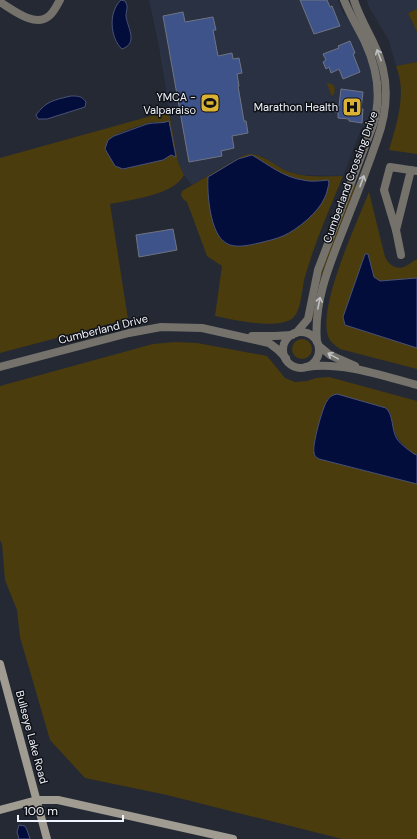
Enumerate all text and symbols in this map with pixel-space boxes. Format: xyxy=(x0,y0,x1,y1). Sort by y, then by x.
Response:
one-way arrow xyxy=(374,50,382,62)
place label: YMCA - Valparaiso xyxy=(143,90,196,117)
sports icon: YMCA - Valparaiso xyxy=(199,92,221,114)
hospital icon: Marathon Health xyxy=(341,96,363,118)
place label: Marathon Health xyxy=(254,100,338,114)
street label: Cumberland Crossing Drive xyxy=(320,109,380,245)
one-way arrow xyxy=(359,175,367,187)
one-way arrow xyxy=(315,297,323,310)
street label: Cumberland Drive xyxy=(57,311,149,347)
one-way arrow xyxy=(327,352,339,359)
street label: Bullseye Lake Road xyxy=(13,689,51,785)
scale bar xyxy=(18,797,123,823)
text: 100 m xyxy=(24,803,58,819)

